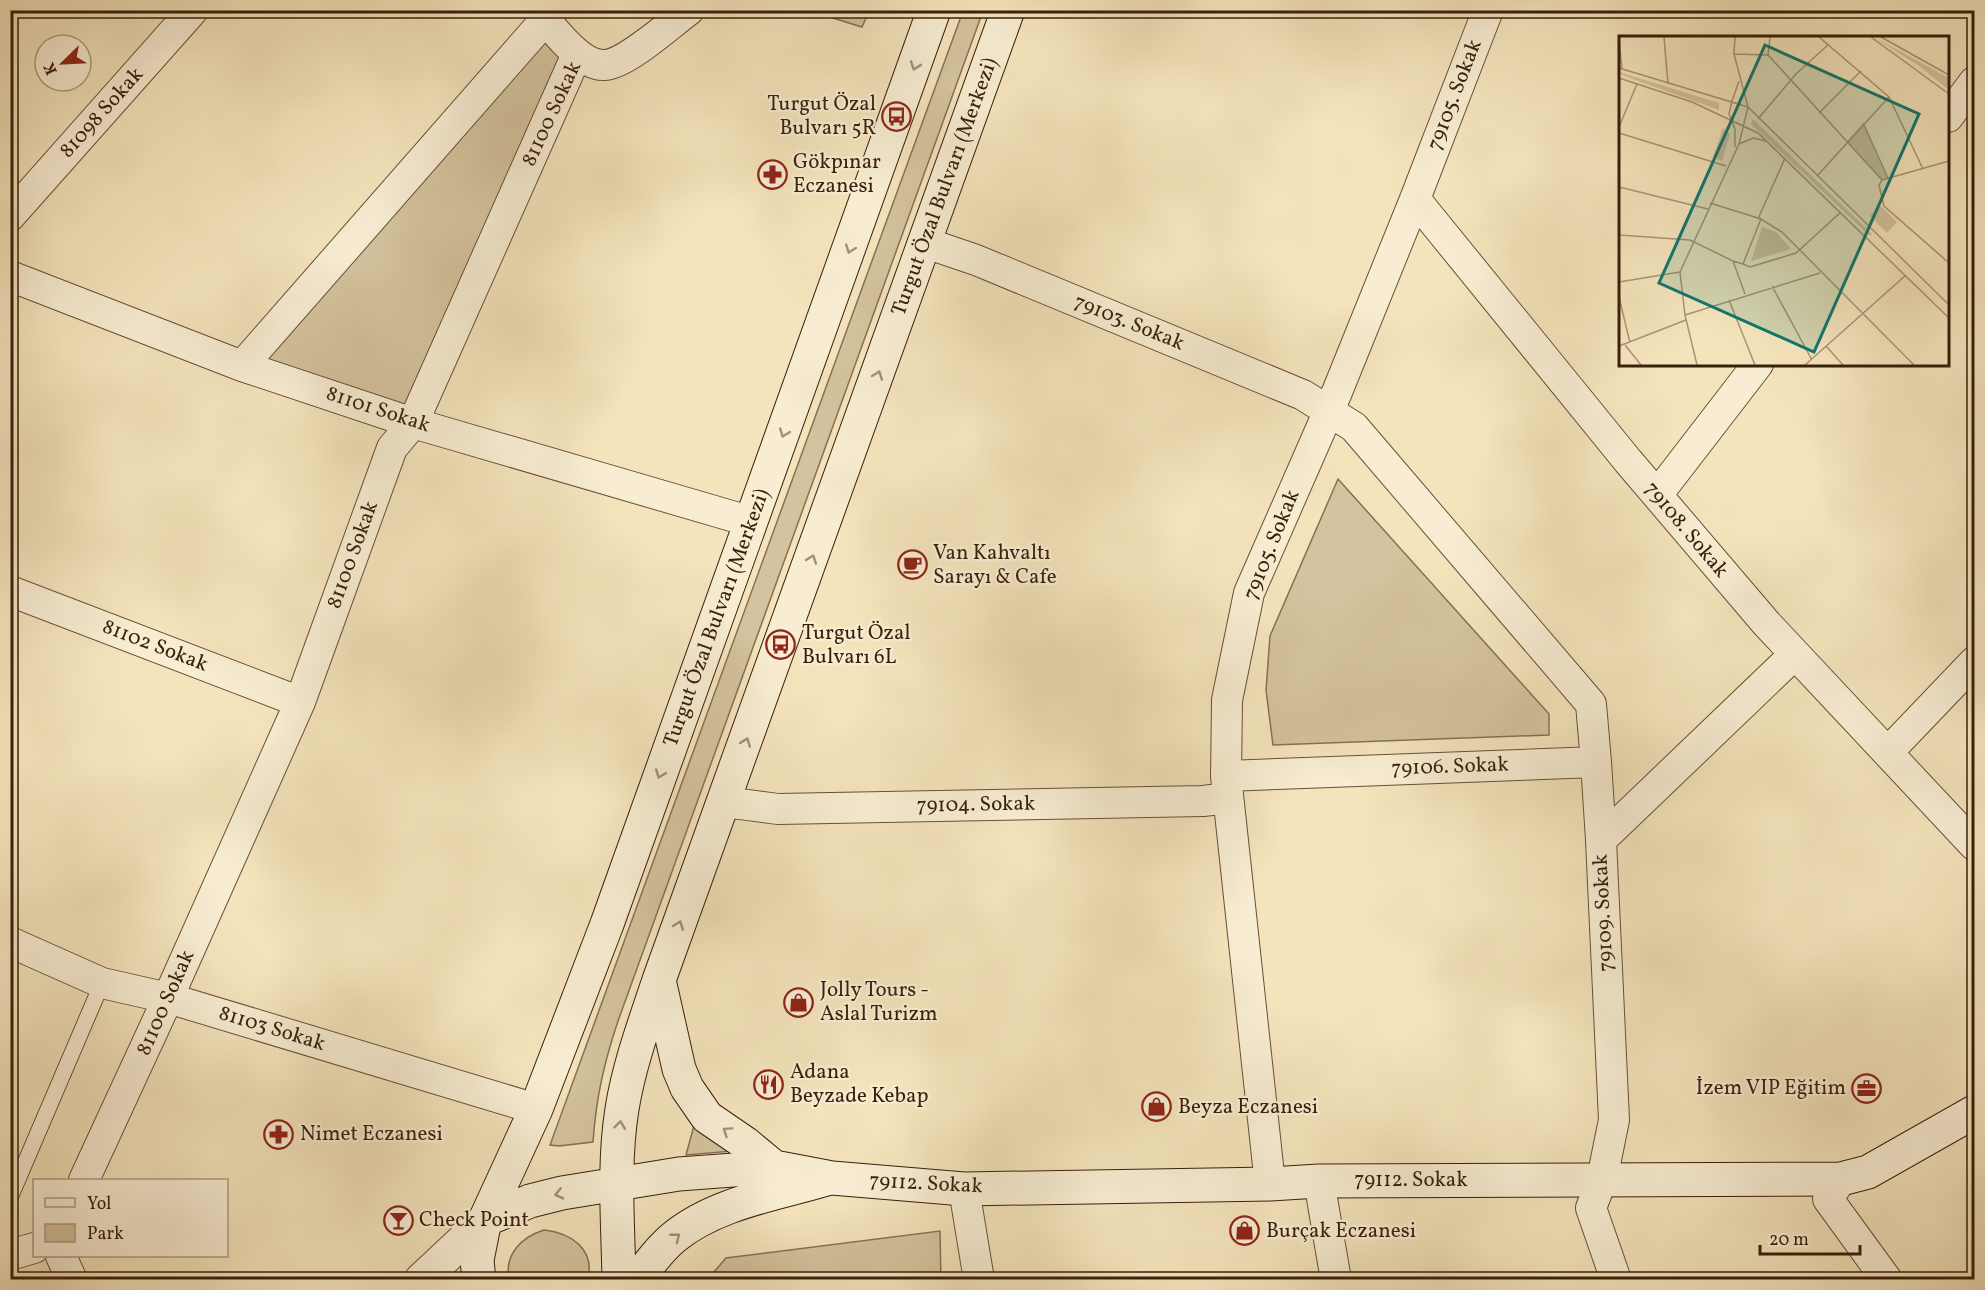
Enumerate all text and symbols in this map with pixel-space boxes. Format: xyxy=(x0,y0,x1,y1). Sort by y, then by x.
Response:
north arrow xyxy=(33,33,93,93)
street label: 79105. Sokak xyxy=(1421,35,1490,155)
inset map xyxy=(1619,36,1949,366)
street label: Turgut Özal Bulvarı (Merkezi) xyxy=(885,54,1005,320)
street label: 81100 Sokak xyxy=(515,56,589,171)
text: K xyxy=(39,58,64,78)
one-way arrow xyxy=(910,60,923,71)
street label: 81098 Sokak xyxy=(53,61,151,165)
place label: Turgut Özal Bulvarı 5R xyxy=(767,90,876,143)
bus stop icon: Turgut Özal Bulvarı 5R xyxy=(881,100,913,132)
place label: Gökpınar Eczanesi xyxy=(793,148,881,201)
pharmacy icon: Gökpınar Eczanesi xyxy=(756,158,788,190)
one-way arrow xyxy=(844,244,857,254)
street label: 79103. Sokak xyxy=(1069,288,1189,359)
one-way arrow xyxy=(871,370,884,381)
street label: 81101 Sokak xyxy=(322,380,434,441)
one-way arrow xyxy=(779,427,792,438)
street label: 79108. Sokak xyxy=(1637,476,1735,585)
street label: Turgut Özal Bulvarı (Merkezi) xyxy=(657,485,777,751)
street label: 79105. Sokak xyxy=(1237,485,1307,604)
street label: 81100 Sokak xyxy=(320,497,386,613)
place label: Van Kahvaltı Sarayı & Cafe xyxy=(933,539,1057,592)
cafe icon: Van Kahvaltı Sarayı & Cafe xyxy=(896,549,928,581)
one-way arrow xyxy=(805,554,818,565)
street label: 81102 Sokak xyxy=(98,613,213,680)
place label: Turgut Özal Bulvarı 6L xyxy=(802,619,911,672)
bus stop icon: Turgut Özal Bulvarı 6L xyxy=(765,629,797,661)
one-way arrow xyxy=(738,737,751,748)
street label: 79106. Sokak xyxy=(1391,750,1510,784)
one-way arrow xyxy=(655,768,668,779)
street label: 79104. Sokak xyxy=(916,789,1036,821)
street label: 79109. Sokak xyxy=(1586,853,1622,973)
one-way arrow xyxy=(672,920,684,931)
street label: 81100 Sokak xyxy=(130,945,202,1060)
place label: Jolly Tours - Aslal Turizm xyxy=(820,976,938,1029)
shop icon: Jolly Tours - Aslal Turizm xyxy=(783,986,815,1018)
street label: 81103 Sokak xyxy=(215,999,329,1059)
place label: Adana Beyzade Kebap xyxy=(790,1058,929,1111)
restaurant icon: Adana Beyzade Kebap xyxy=(753,1068,785,1100)
office icon: İzem VIP Eğitim xyxy=(1851,1072,1883,1104)
place label: İzem VIP Eğitim xyxy=(1696,1074,1846,1103)
shop icon: Beyza Eczanesi xyxy=(1141,1091,1173,1123)
place label: Beyza Eczanesi xyxy=(1178,1093,1318,1122)
pharmacy icon: Nimet Eczanesi xyxy=(263,1118,295,1150)
place label: Nimet Eczanesi xyxy=(300,1120,443,1149)
one-way arrow xyxy=(613,1120,626,1129)
one-way arrow xyxy=(723,1127,734,1138)
street label: 79112. Sokak xyxy=(1354,1166,1468,1195)
street label: 79112. Sokak xyxy=(869,1167,984,1201)
legend xyxy=(33,1179,228,1257)
one-way arrow xyxy=(555,1186,565,1199)
text: Yol xyxy=(87,1192,112,1217)
bar icon: Check Point xyxy=(382,1204,414,1236)
place label: Check Point xyxy=(419,1206,529,1235)
shop icon: Burçak Eczanesi xyxy=(1229,1215,1261,1247)
place label: Burçak Eczanesi xyxy=(1266,1217,1416,1246)
scale bar xyxy=(1760,1218,1860,1256)
text: Park xyxy=(87,1222,124,1247)
text: 20 m xyxy=(1769,1228,1809,1253)
one-way arrow xyxy=(670,1233,681,1244)

